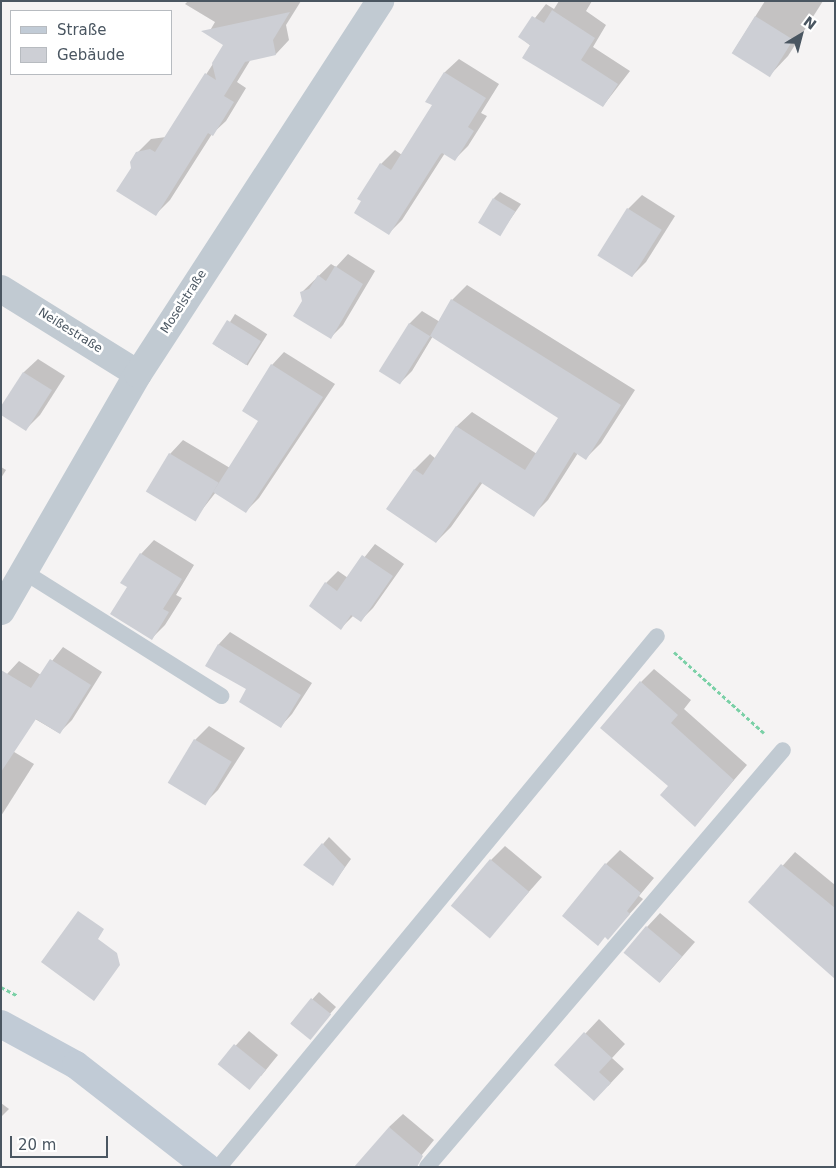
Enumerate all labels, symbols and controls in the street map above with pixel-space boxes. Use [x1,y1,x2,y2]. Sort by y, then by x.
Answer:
legend [10,10,172,75]
north arrow [776,10,826,60]
text: N [801,13,820,33]
text: Straße [57,21,106,39]
text: Gebäude [57,46,125,64]
street label: Moselstraße [158,268,210,336]
street label: Neißestraße [35,306,105,356]
scale bar [12,1126,110,1158]
text: 20 m [18,1136,56,1154]

